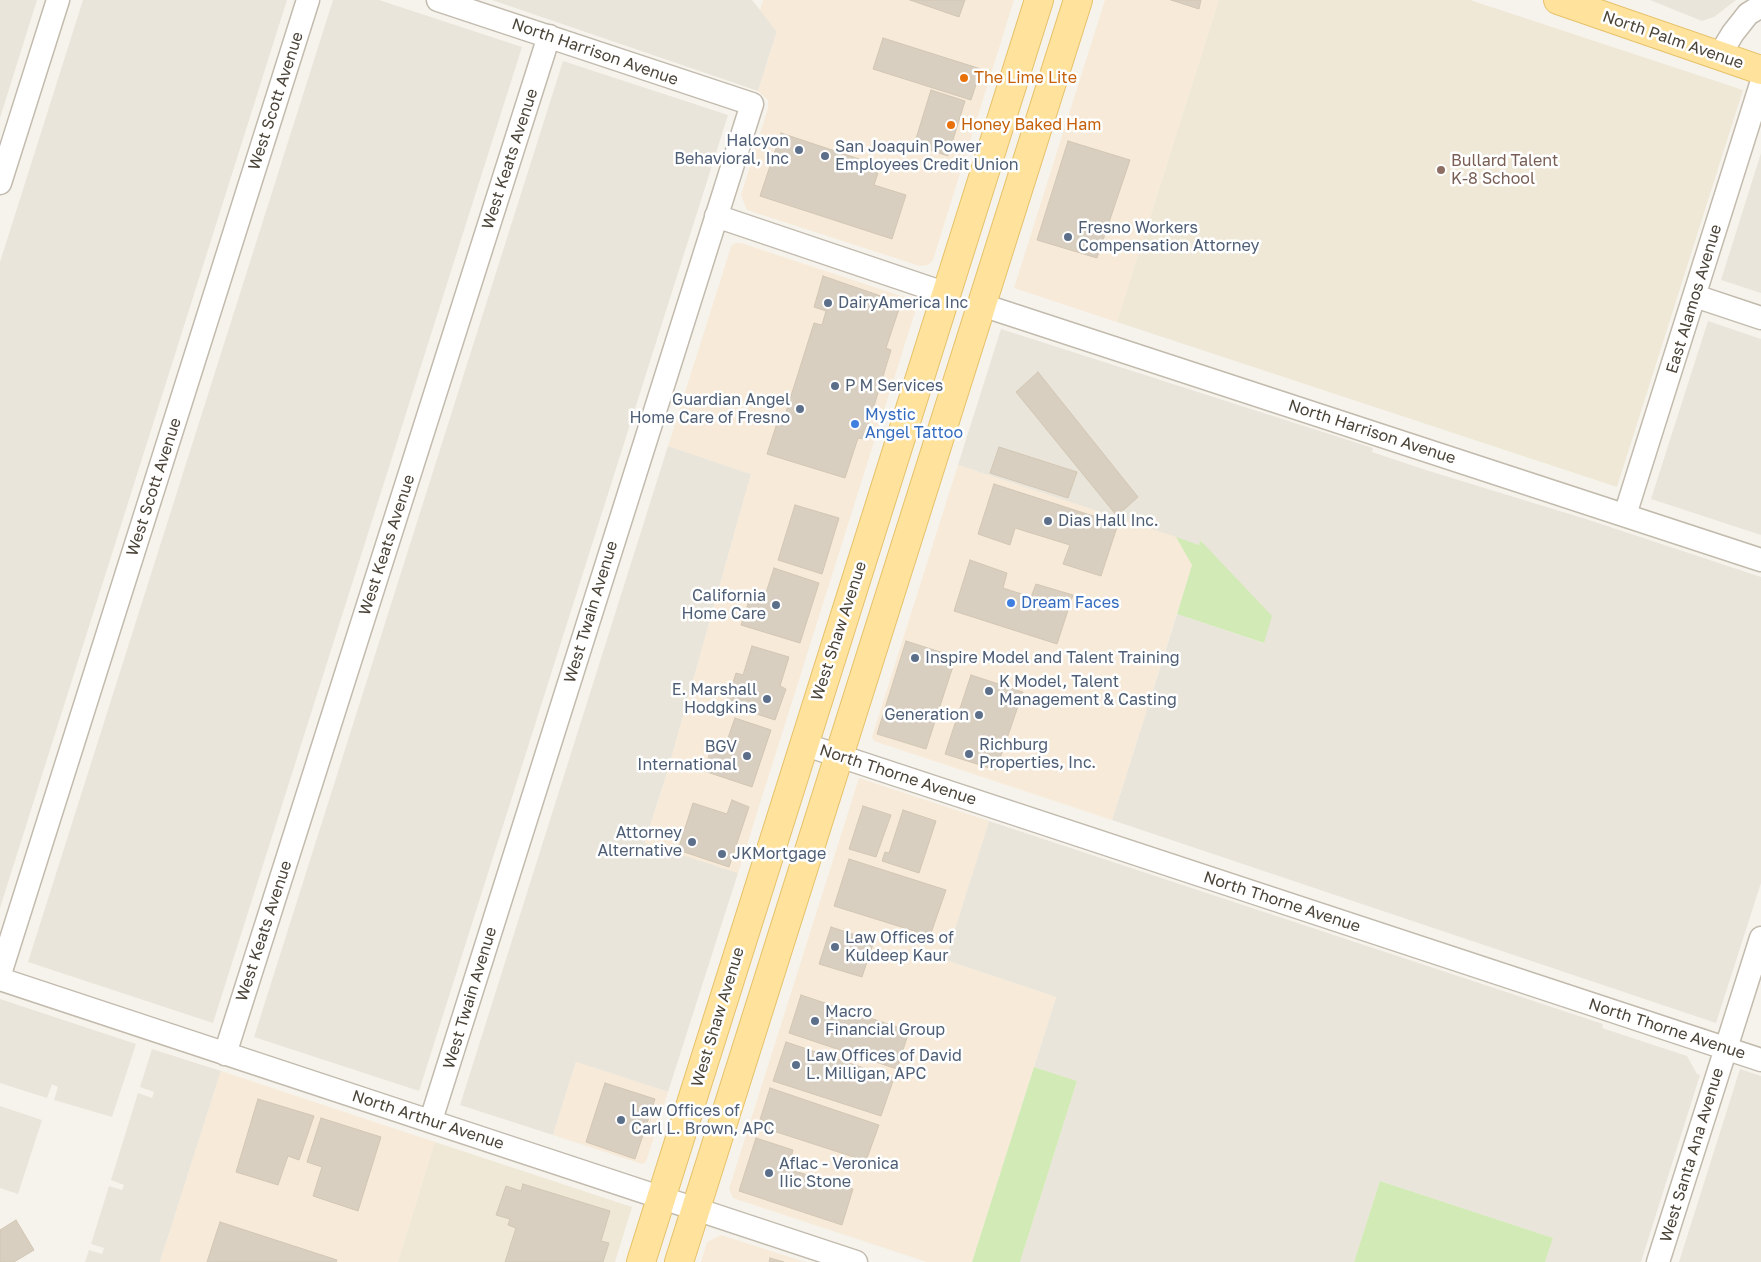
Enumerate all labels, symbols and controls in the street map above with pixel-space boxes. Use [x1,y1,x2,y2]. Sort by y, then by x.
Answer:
street label: North Palm Avenue [1600,7,1746,73]
street label: North Harrison Avenue [509,14,681,90]
street label: West Scott Avenue [245,29,307,173]
place label: The Lime Lite [974,68,1077,88]
marker: The Lime Lite [958,72,970,84]
street label: West Keats Avenue [478,86,542,232]
place label: Honey Baked Ham [961,115,1101,135]
marker: Honey Baked Ham [945,119,957,131]
place label: Halcyon Behavioral, Inc [674,131,789,169]
place label: San Joaquin Power Employees Credit Union [835,137,1019,175]
marker: Halcyon Behavioral, Inc [793,144,805,156]
marker: San Joaquin Power Employees Credit Union [819,150,831,162]
place label: Bullard Talent K-8 School [1451,151,1558,189]
marker: Bullard Talent K-8 School [1435,164,1447,176]
place label: Fresno Workers Compensation Attorney [1078,218,1259,256]
street label: East Alamos Avenue [1662,222,1726,376]
marker: Fresno Workers Compensation Attorney [1062,231,1074,243]
place label: DairyAmerica Inc [838,293,968,313]
marker: DairyAmerica Inc [822,297,834,309]
place label: P M Services [845,376,943,396]
marker: P M Services [829,380,841,392]
place label: Guardian Angel Home Care of Fresno [629,390,790,428]
street label: North Harrison Avenue [1286,396,1458,468]
marker: Guardian Angel Home Care of Fresno [794,403,806,415]
place label: Mystic Angel Tattoo [865,405,963,443]
street label: West Scott Avenue [123,415,185,559]
marker: Mystic Angel Tattoo [849,418,861,430]
street label: West Keats Avenue [355,472,419,618]
place label: Dias Hall Inc. [1058,511,1159,531]
marker: Dias Hall Inc. [1042,515,1054,527]
street label: West Twain Avenue [560,539,622,685]
street label: West Shaw Avenue [807,559,871,703]
place label: California Home Care [682,586,766,624]
place label: Dream Faces [1021,593,1119,613]
marker: Dream Faces [1005,597,1017,609]
marker: California Home Care [770,599,782,611]
place label: Inspire Model and Talent Training [925,648,1180,668]
marker: Inspire Model and Talent Training [909,652,921,664]
place label: K Model, Talent Management & Casting [999,672,1177,710]
place label: E. Marshall Hodgkins [672,680,757,718]
marker: K Model, Talent Management & Casting [983,685,995,697]
marker: E. Marshall Hodgkins [761,693,773,705]
place label: Generation [884,705,969,725]
marker: Generation [973,709,985,721]
place label: Richburg Properties, Inc. [979,735,1096,773]
place label: BGV International [637,737,737,775]
street label: North Thorne Avenue [817,741,979,809]
marker: Richburg Properties, Inc. [963,748,975,760]
marker: BGV International [741,750,753,762]
place label: Attorney Alternative [598,823,682,861]
marker: Attorney Alternative [686,836,698,848]
place label: JKMortgage [732,844,826,864]
marker: JKMortgage [716,848,728,860]
street label: West Keats Avenue [232,858,296,1004]
street label: North Thorne Avenue [1201,868,1363,936]
street label: West Twain Avenue [439,925,501,1071]
place label: Law Offices of Kuldeep Kaur [845,928,954,966]
marker: Law Offices of Kuldeep Kaur [829,941,841,953]
street label: West Shaw Avenue [688,945,748,1089]
street label: North Thorne Avenue [1586,995,1748,1063]
place label: Macro Financial Group [825,1002,945,1040]
marker: Macro Financial Group [809,1015,821,1027]
place label: Law Offices of David L. Milligan, APC [806,1046,962,1084]
marker: Law Offices of David L. Milligan, APC [790,1059,802,1071]
street label: West Santa Ana Avenue [1656,1065,1728,1245]
street label: North Arthur Avenue [350,1086,506,1154]
place label: Law Offices of Carl L. Brown, APC [631,1101,774,1139]
marker: Law Offices of Carl L. Brown, APC [615,1114,627,1126]
place label: Aflac - Veronica IIic Stone [779,1154,899,1192]
marker: Aflac - Veronica IIic Stone [763,1167,775,1179]

